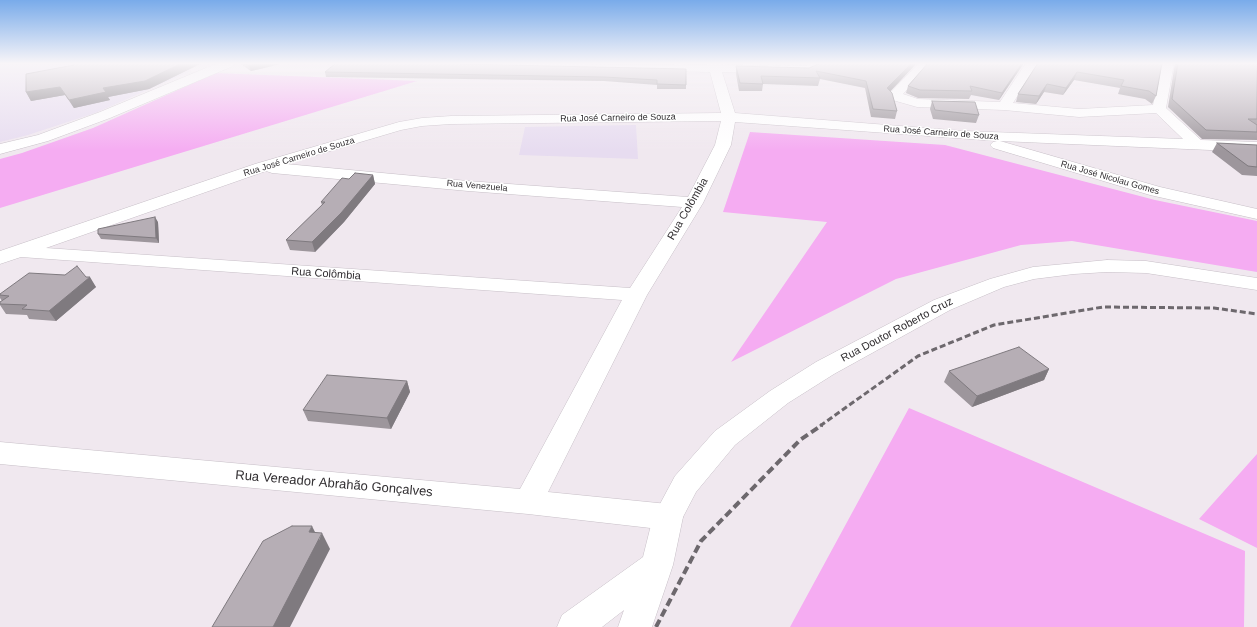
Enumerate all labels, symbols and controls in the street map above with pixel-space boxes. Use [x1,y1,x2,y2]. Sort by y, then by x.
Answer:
street label: Rua José Carneiro de Souza [560,112,676,124]
street label: Rua José Carneiro de Souza [883,124,999,142]
street label: Rua José Carneiro de Souza [242,135,356,179]
street label: Rua José Nicolau Gomes [1059,159,1161,197]
street label: Rua Colômbia [665,176,711,242]
street label: Rua Venezuela [446,178,508,194]
street label: Rua Colômbia [291,265,361,283]
street label: Rua Doutor Roberto Cruz [839,295,955,365]
street label: Rua Vereador Abrahão Gonçalves [235,468,433,500]

